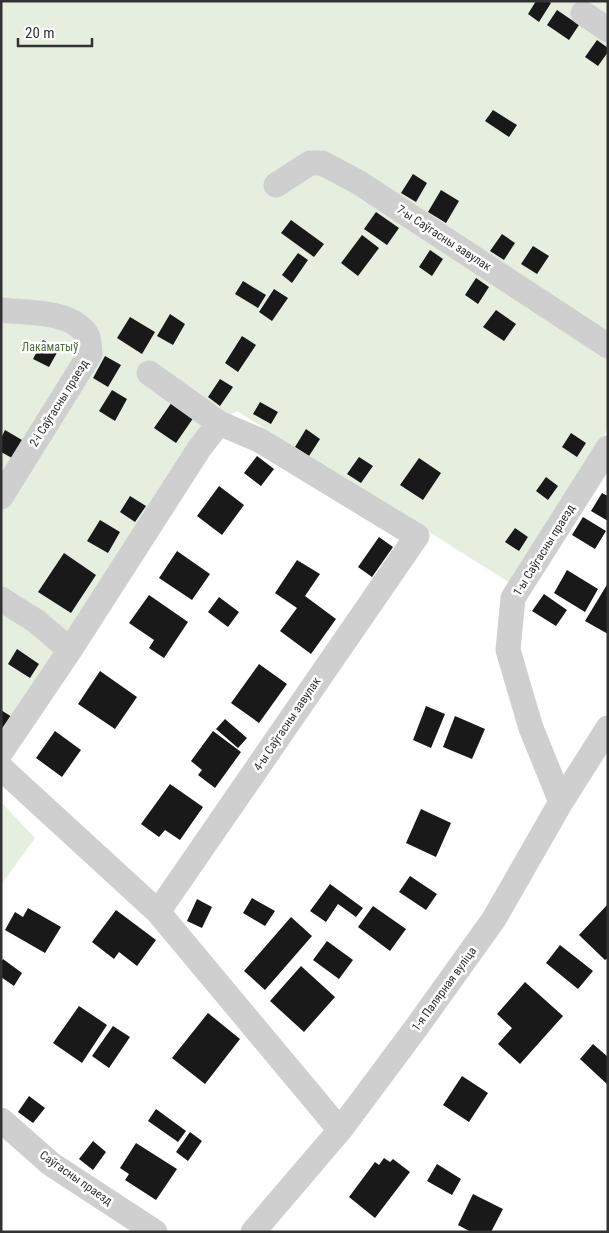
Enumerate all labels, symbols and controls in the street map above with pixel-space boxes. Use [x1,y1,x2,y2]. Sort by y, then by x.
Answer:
scale bar [18,15,91,47]
text: 20 m [25,24,55,42]
street label: 7-ы Саўгасны завулак [394,202,494,274]
park label: Лакаматыў [22,340,78,354]
street label: 2-і Саўгасны праезд [27,356,92,449]
street label: 1-ы Саўгасны праезд [510,501,578,598]
street label: 4-ы Саўгасны завулак [251,674,324,773]
street label: 1-я Палярная вуліца [409,944,479,1034]
street label: Саўгасны праезд [37,1148,115,1209]

